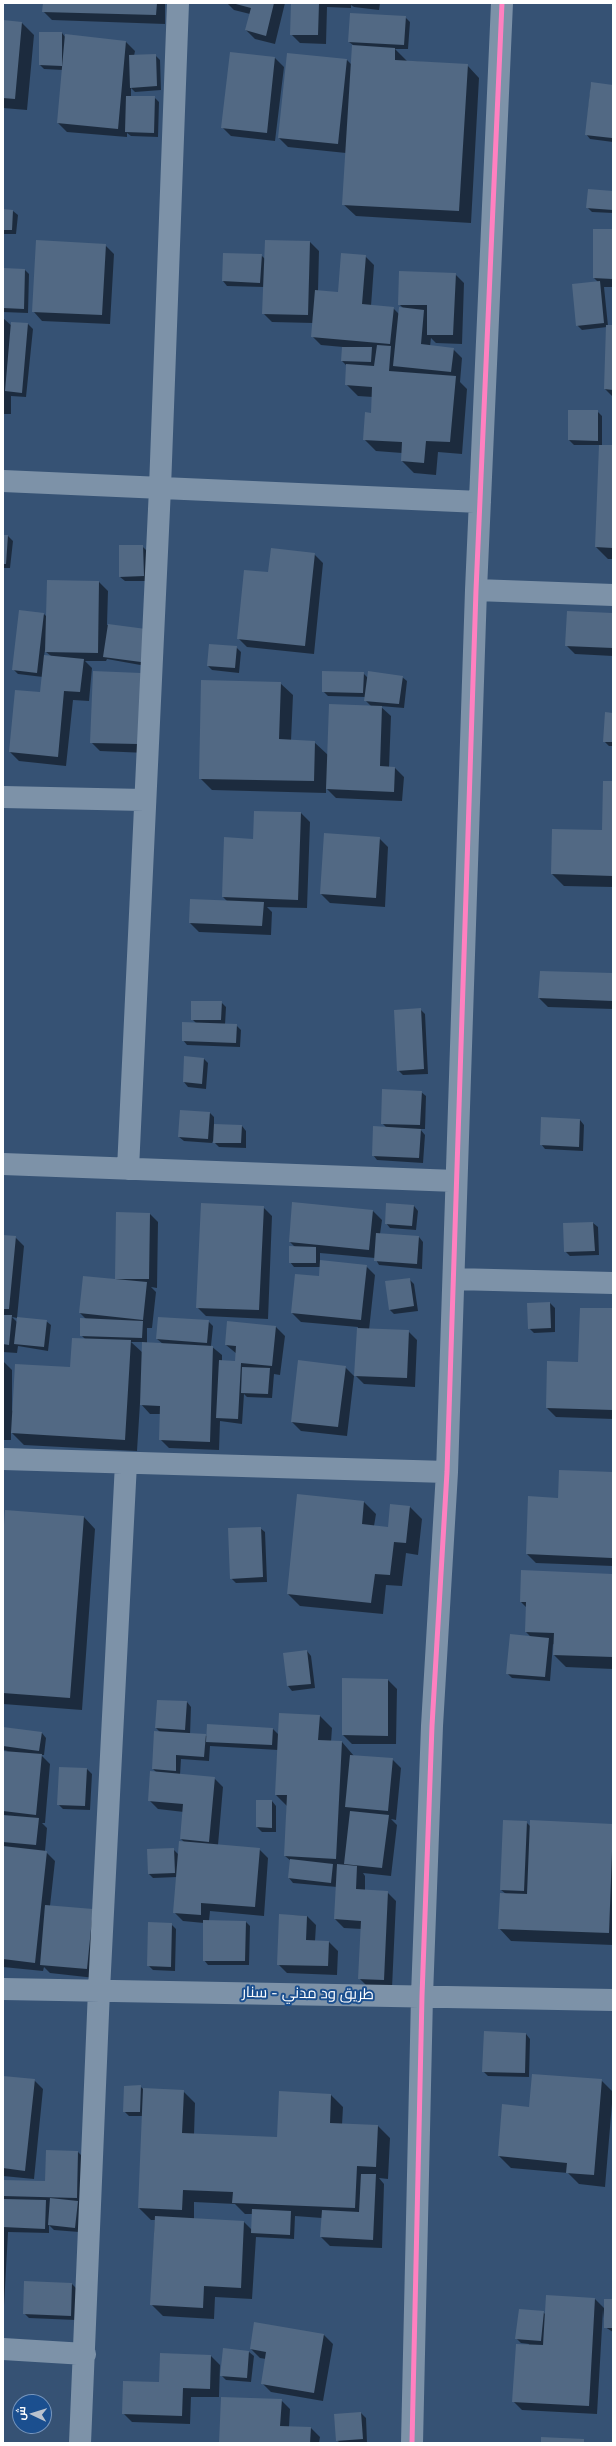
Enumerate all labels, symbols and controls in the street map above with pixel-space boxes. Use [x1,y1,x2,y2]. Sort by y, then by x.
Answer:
street label: طريق ود مدني - سنار [242,1984,374,2004]
north arrow [12,2394,52,2434]
text: ش [14,2406,29,2421]

